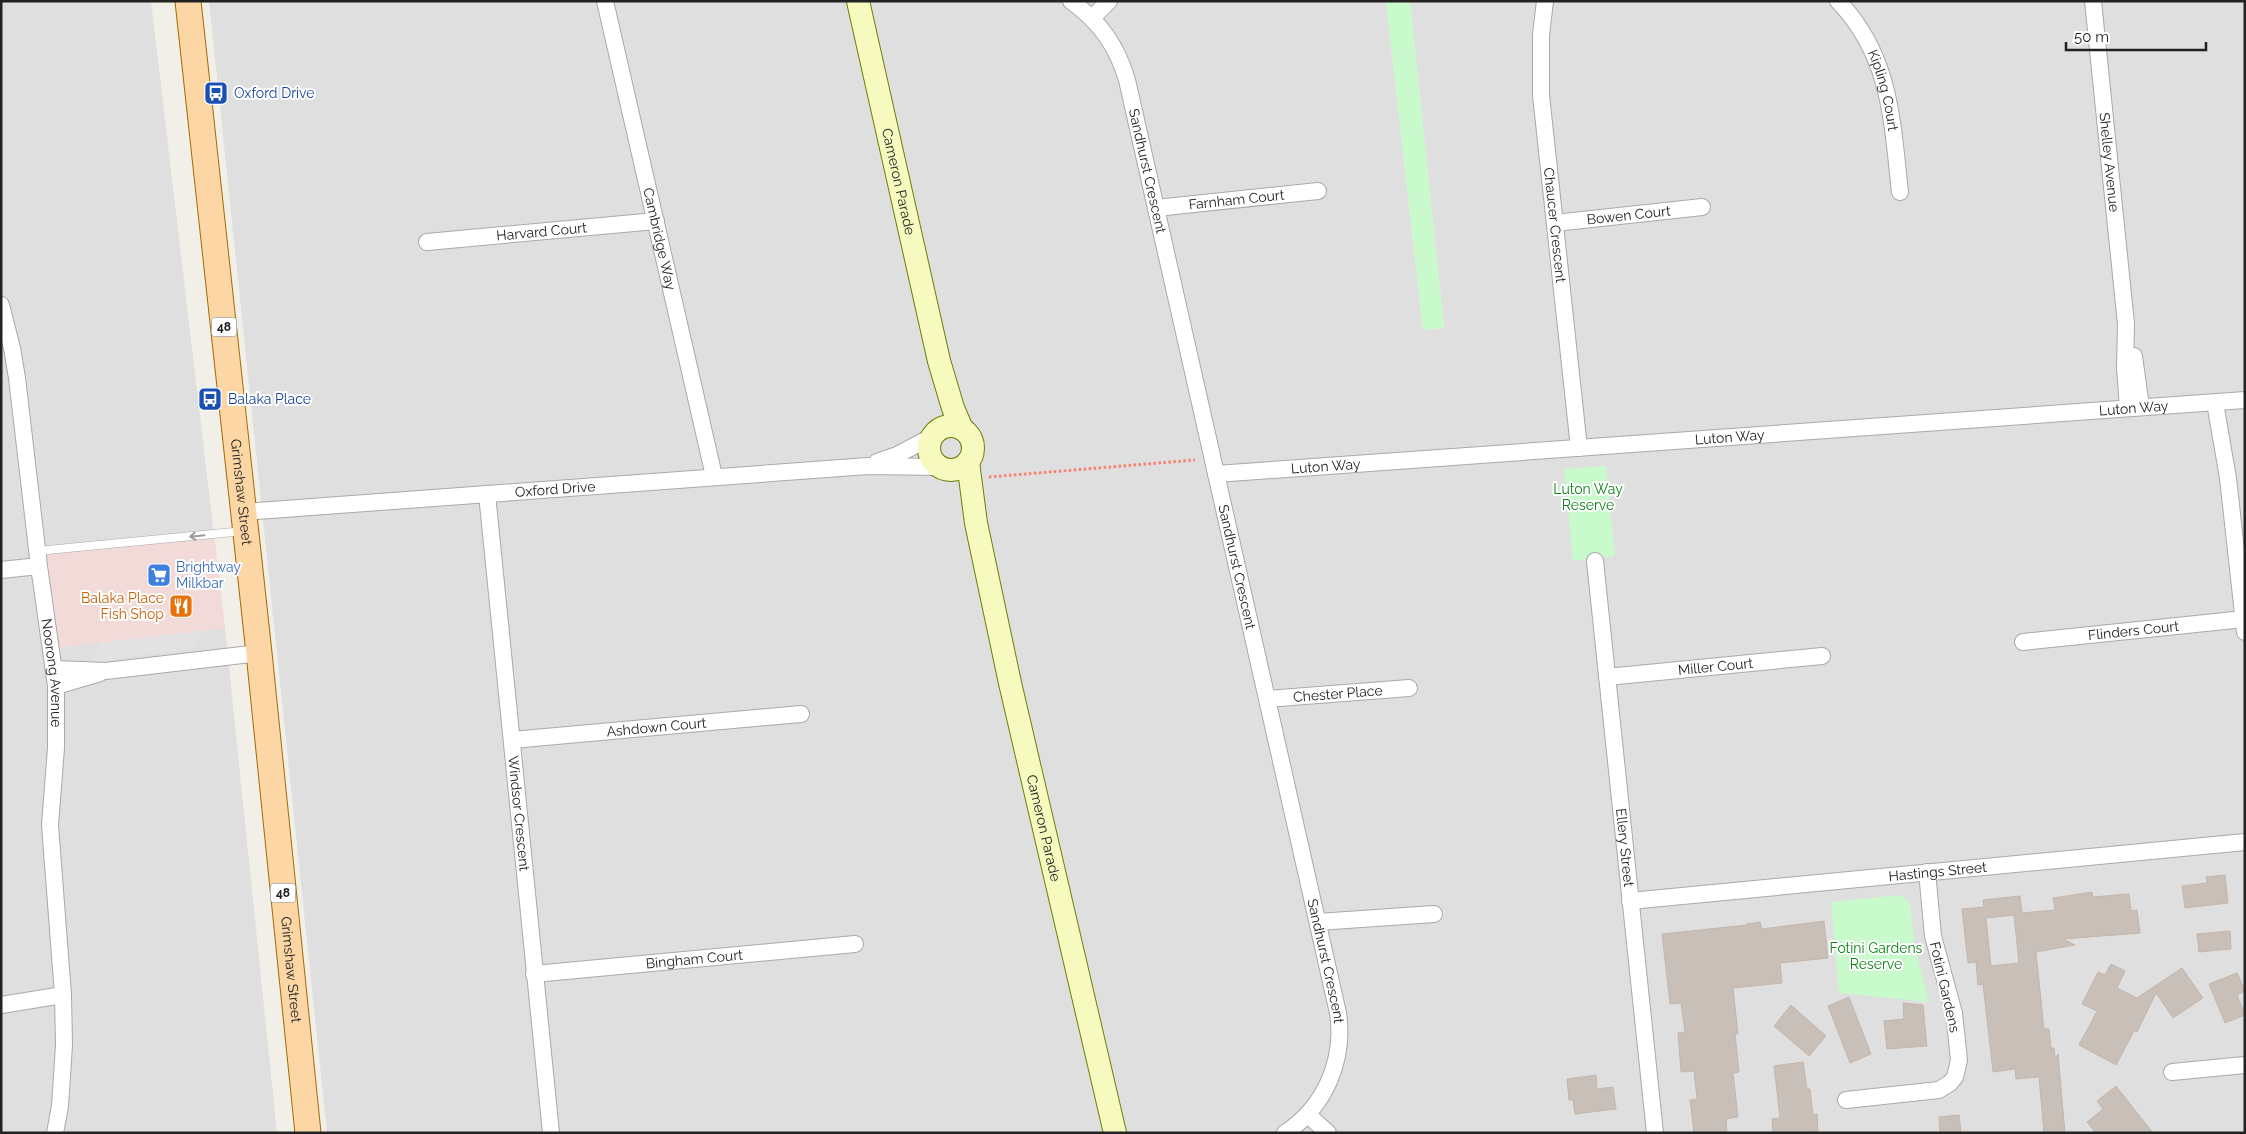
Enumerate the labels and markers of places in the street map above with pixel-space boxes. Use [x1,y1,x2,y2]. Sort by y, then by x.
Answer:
bus stop icon: Oxford Drive [203,80,229,106]
place label: Oxford Drive [234,85,315,101]
bus stop icon: Balaka Place [197,386,223,412]
place label: Balaka Place [228,391,311,407]
place label: Brightway Milkbar [176,559,241,591]
supermarket icon: Brightway Milkbar [146,562,172,588]
place label: Balaka Place Fish Shop [81,590,164,622]
restaurant icon: Balaka Place Fish Shop [168,593,194,619]

